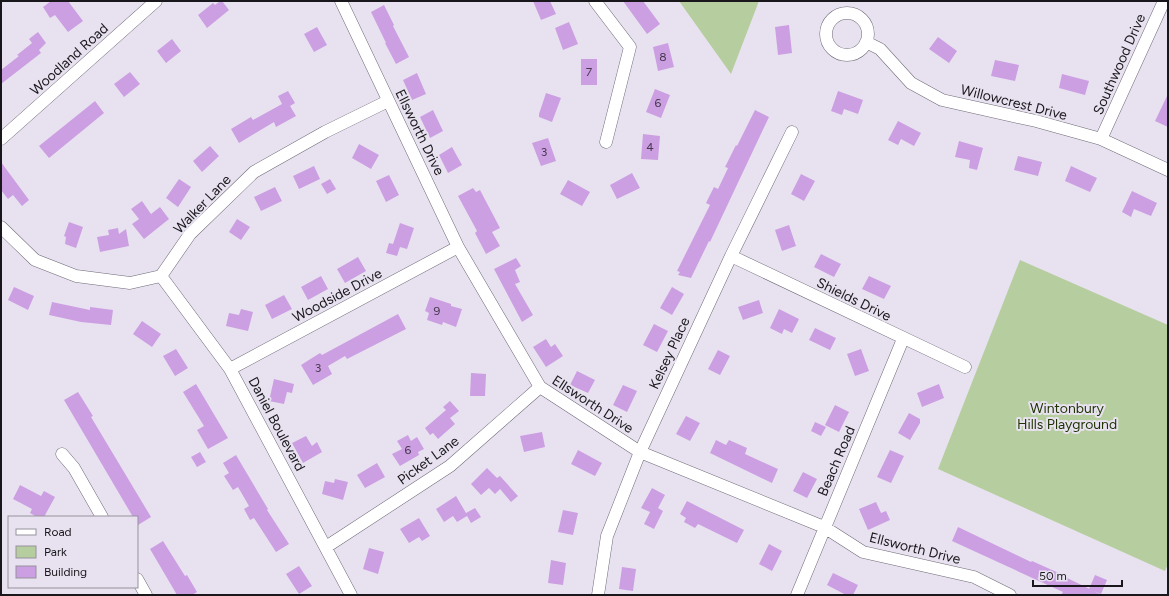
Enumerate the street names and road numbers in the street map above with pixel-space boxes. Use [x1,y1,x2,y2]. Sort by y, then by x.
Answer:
street label: Southwood Drive [1090,11,1149,117]
street label: Woodland Road [27,20,112,99]
street label: Willowcrest Drive [959,81,1069,124]
street label: Ellsworth Drive [391,86,448,178]
street label: Walker Lane [170,171,235,237]
street label: Woodside Drive [290,265,385,326]
street label: Shields Drive [814,274,894,325]
street label: Kelsey Place [645,314,694,392]
street label: Ellsworth Drive [549,372,637,437]
street label: Daniel Boulevard [245,374,309,474]
street label: Beach Road [814,424,859,499]
street label: Picket Lane [394,432,463,488]
street label: Ellsworth Drive [867,529,963,568]

